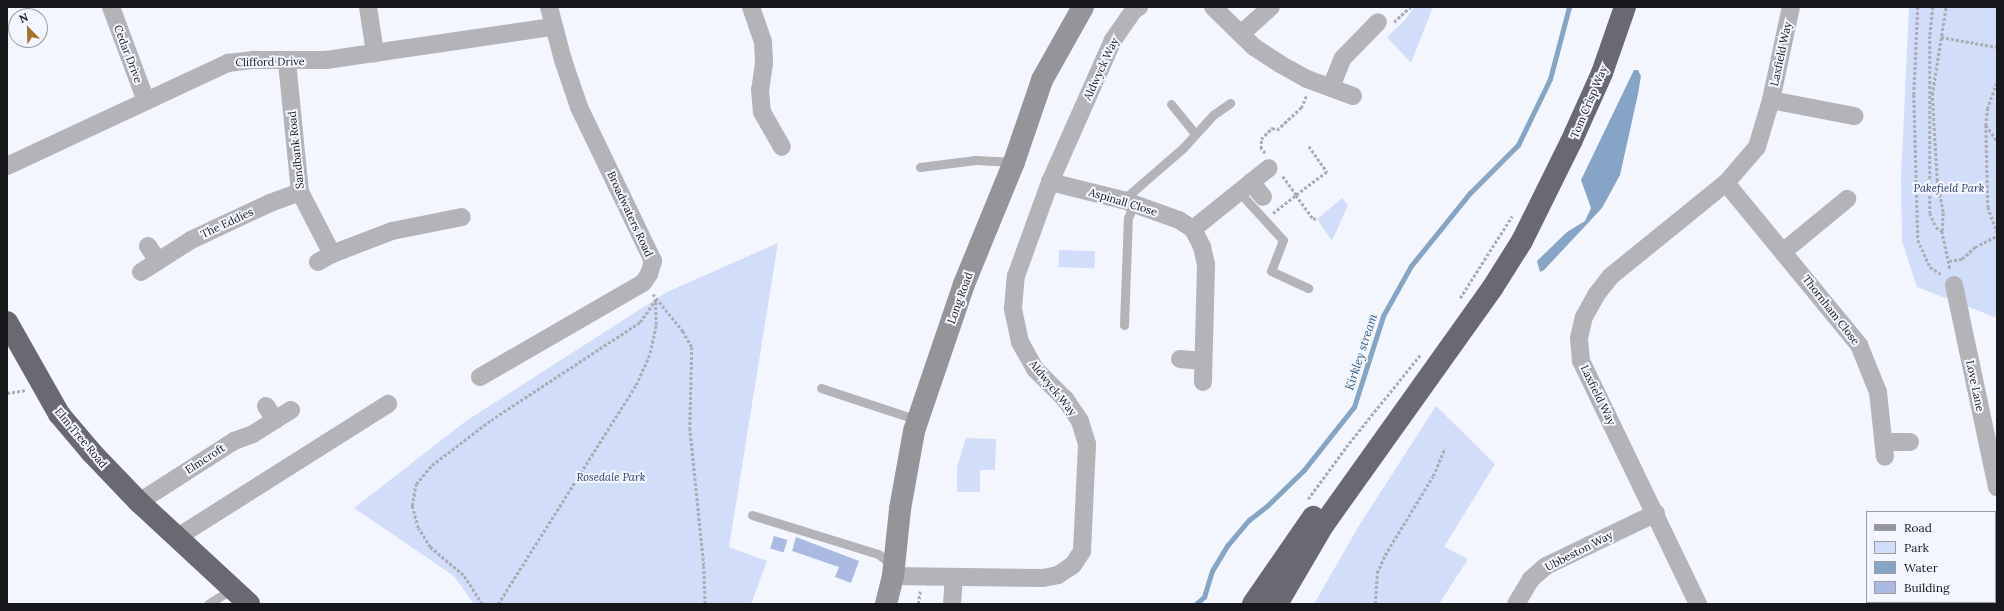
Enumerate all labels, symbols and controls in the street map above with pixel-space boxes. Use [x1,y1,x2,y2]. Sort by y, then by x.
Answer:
north arrow [8,8,48,48]
text: N [17,10,30,26]
street label: Laxfield Way [1768,21,1794,87]
street label: Cedar Drive [111,23,145,85]
street label: Aldwyck Way [1081,36,1121,102]
street label: Clifford Drive [235,55,305,69]
street label: Tom Crisp Way [1568,64,1610,140]
street label: Sandbank Road [285,110,307,190]
street label: Broadwaters Road [604,169,656,259]
park label: Pakefield Park [1914,181,1984,195]
street label: Aspinall Close [1087,185,1159,219]
street label: The Eddies [199,205,255,241]
street label: Long Road [945,270,975,326]
street label: Thornham Close [1800,273,1862,347]
water label: Kirkley stream [1342,312,1380,392]
street label: Aldwyck Way [1027,358,1079,418]
street label: Love Lane [1963,359,1987,413]
street label: Laxfield Way [1578,363,1618,427]
street label: Elm Tree Road [52,405,110,471]
street label: Elmcroft [183,441,227,477]
park label: Rosedale Park [577,470,645,484]
legend [1866,511,1996,603]
text: Road [1904,520,1932,535]
street label: Ubbeston Way [1543,528,1615,574]
text: Park [1904,540,1929,555]
text: Water [1904,560,1938,575]
text: Building [1904,580,1950,595]

